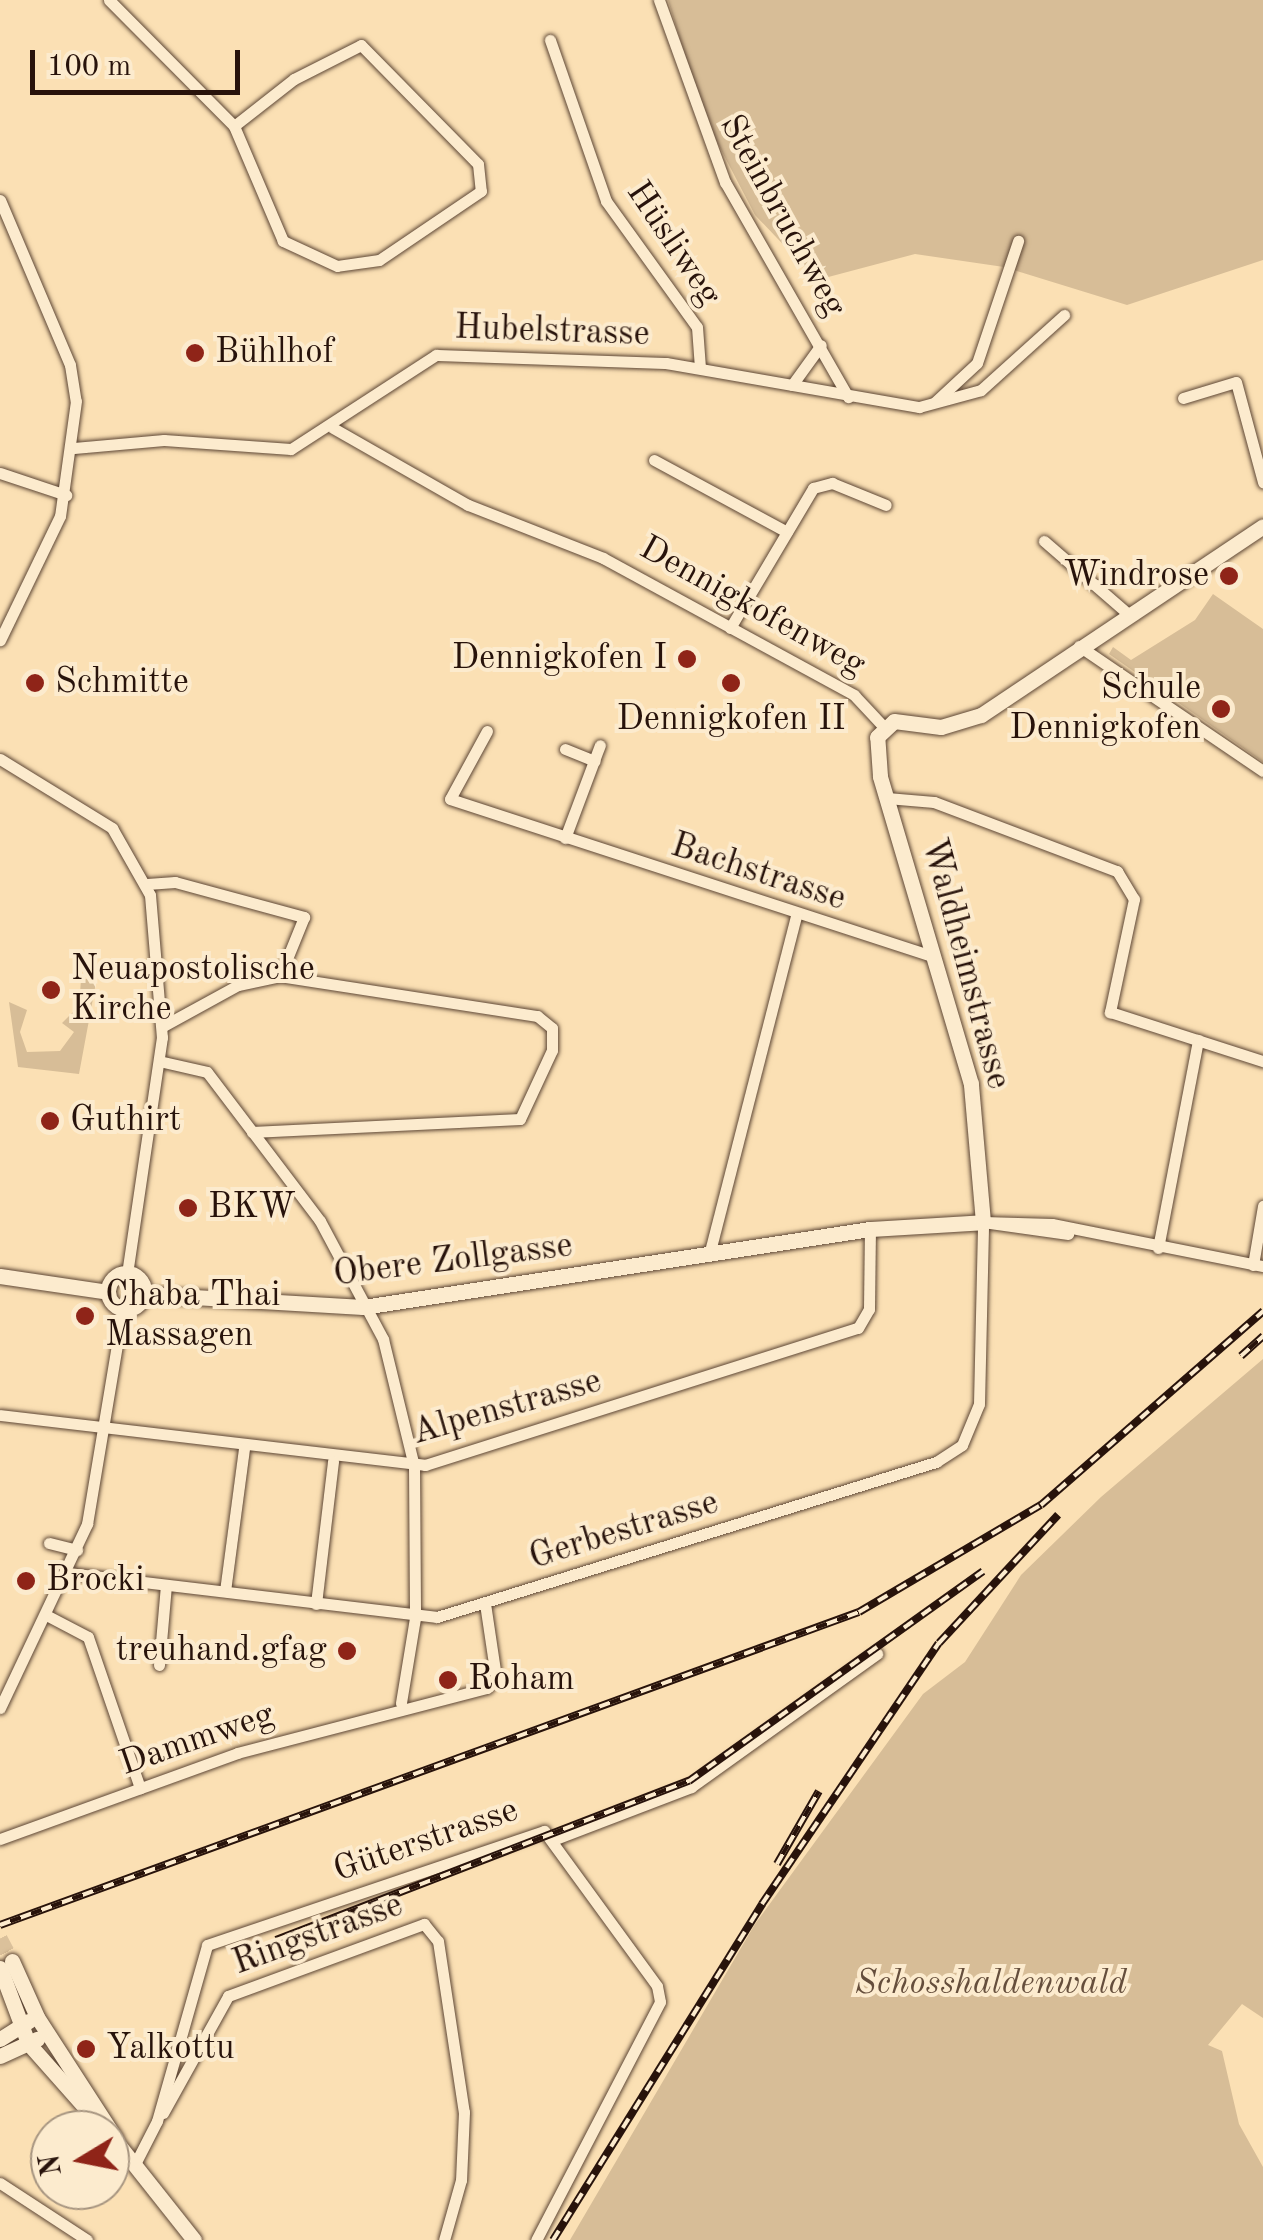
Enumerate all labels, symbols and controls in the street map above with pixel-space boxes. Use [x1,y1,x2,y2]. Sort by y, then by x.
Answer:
scale bar [35,30,245,92]
text: 100 m [47,52,131,82]
street label: Steinbruchweg [709,108,855,324]
street label: Hüsliweg [616,174,730,314]
street label: Hubelstrasse [454,308,650,356]
place label: Bühlhof [215,332,334,374]
marker: Bühlhof [184,342,206,364]
street label: Dennigkofenweg [632,528,872,686]
place label: Windrose [1064,555,1209,597]
marker: Windrose [1218,565,1240,587]
place label: Dennigkofen I [452,638,667,680]
marker: Dennigkofen I [676,648,698,670]
place label: Schmitte [55,662,189,704]
place label: Schule Dennigkofen [1009,668,1201,750]
marker: Schmitte [24,672,46,694]
marker: Dennigkofen II [720,672,742,694]
marker: Schule Dennigkofen [1210,698,1232,720]
place label: Dennigkofen II [616,699,846,741]
street label: Bachstrasse [665,825,851,921]
street label: Waldheimstrasse [911,834,1019,1094]
place label: Neuapostolische Kirche [71,949,315,1031]
marker: Neuapostolische Kirche [40,979,62,1001]
place label: Guthirt [70,1100,181,1142]
marker: Guthirt [39,1110,61,1132]
place label: BKW [208,1187,296,1229]
marker: BKW [177,1197,199,1219]
street label: Obere Zollgasse [331,1226,575,1296]
place label: Chaba Thai Massagen [105,1275,281,1357]
marker: Chaba Thai Massagen [74,1305,96,1327]
street label: Alpenstrasse [408,1361,606,1455]
street label: Gerbestrasse [525,1482,723,1580]
place label: Brocki [46,1560,145,1602]
marker: Brocki [15,1570,37,1592]
place label: treuhand.gfag [116,1630,327,1672]
marker: treuhand.gfag [336,1640,358,1662]
place label: Roham [468,1659,575,1701]
marker: Roham [437,1669,459,1691]
street label: Dammweg [114,1694,280,1786]
street label: Güterstrasse [328,1790,524,1892]
street label: Ringstrasse [227,1885,409,1985]
park label: Schosshaldenwald [855,1963,1127,2005]
place label: Yalkottu [106,2028,235,2070]
marker: Yalkottu [75,2038,97,2060]
north arrow [30,2110,130,2210]
text: N [37,2152,68,2178]

